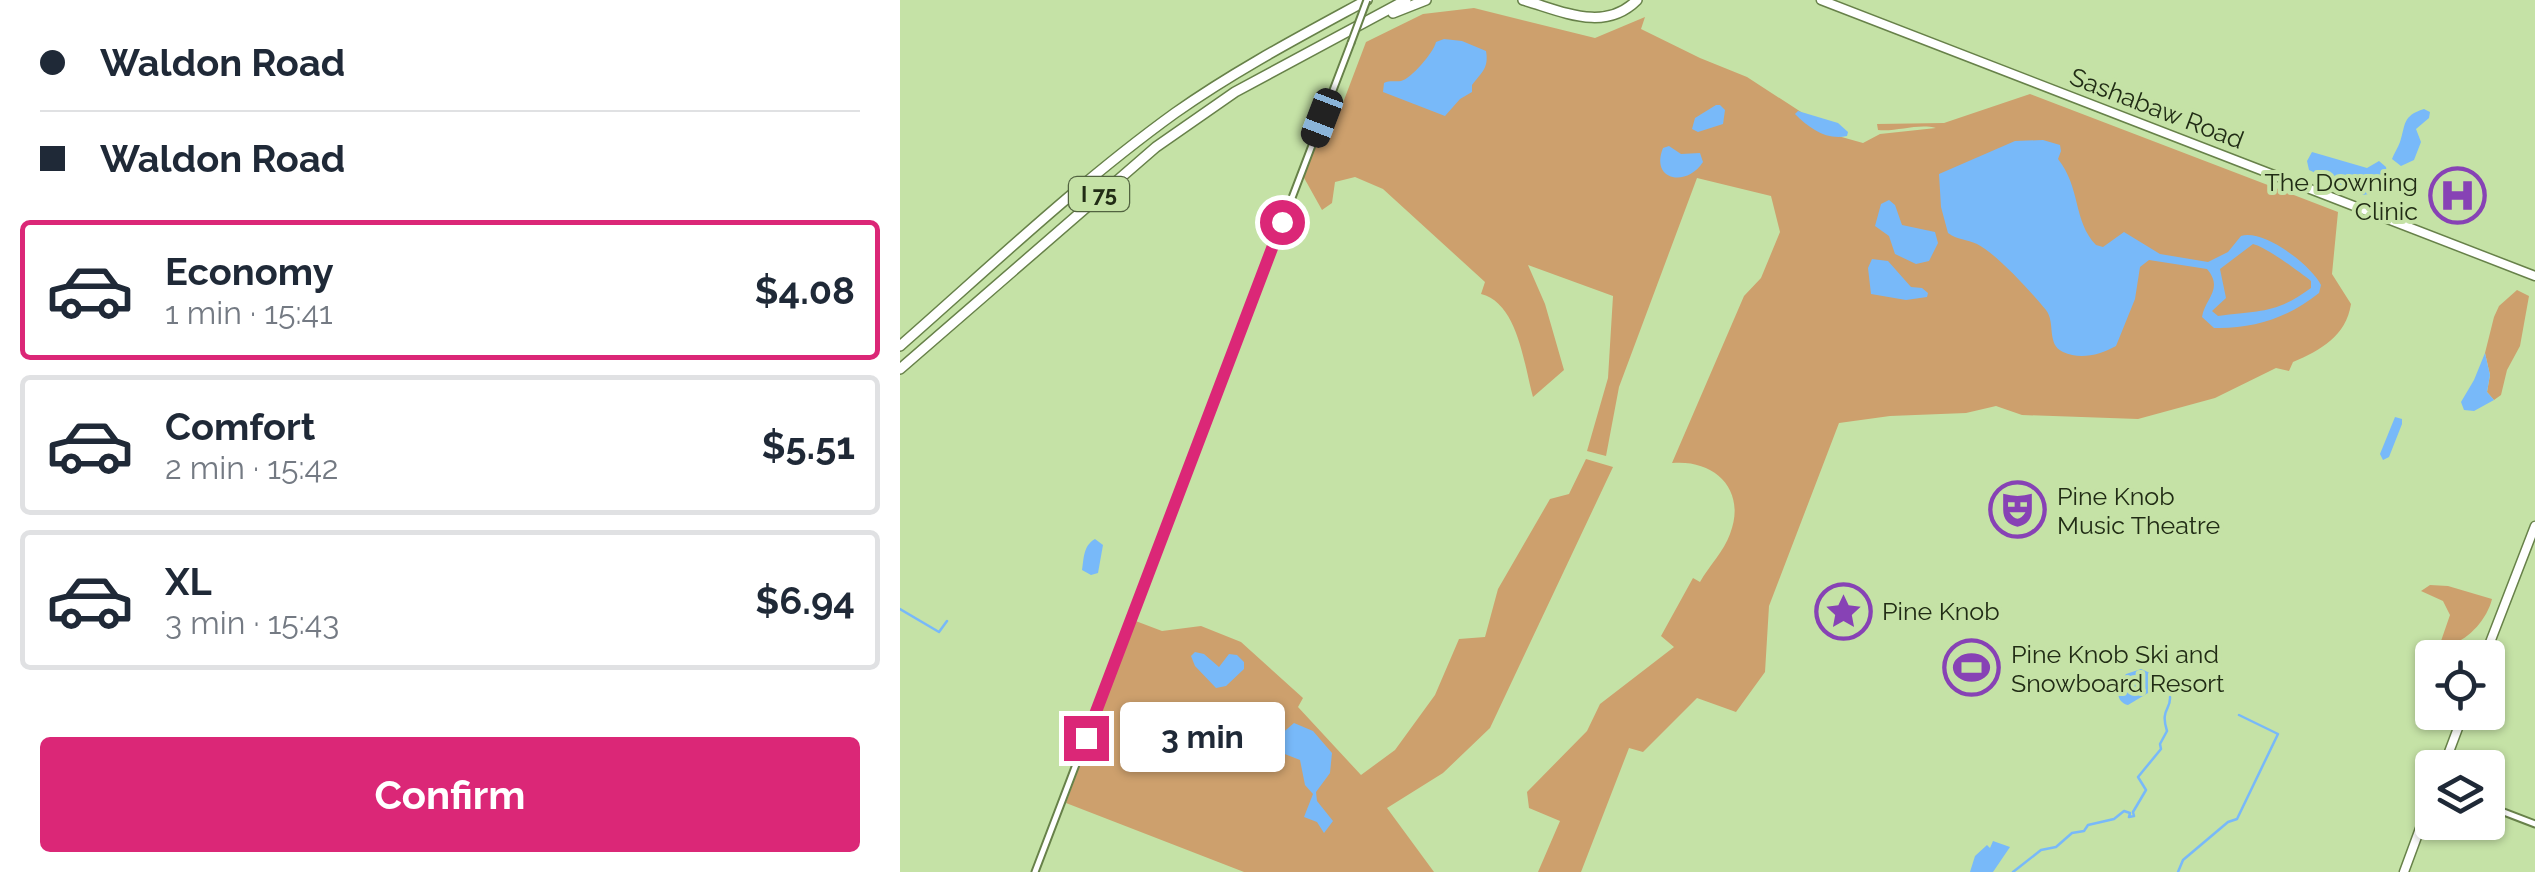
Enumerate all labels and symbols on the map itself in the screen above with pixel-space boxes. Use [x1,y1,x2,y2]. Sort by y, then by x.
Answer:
street label: Sashabaw Road [2066,61,2248,155]
car [1297,85,1347,151]
hospital icon: The Downing Clinic [2427,166,2487,226]
place label: The Downing Clinic [2264,167,2418,226]
road number: I 75 [1069,177,1129,211]
route start [1260,200,1305,245]
theatre icon: Pine Knob Music Theatre [1988,480,2048,540]
place label: Pine Knob Music Theatre [2057,481,2220,540]
place icon: Pine Knob [1813,581,1873,641]
place label: Pine Knob [1882,596,2000,626]
sports icon: Pine Knob Ski and Snowboard Resort [1942,638,2002,698]
place label: Pine Knob Ski and Snowboard Resort [2011,639,2225,698]
callout: 3 min [1121,703,1286,773]
route end [1064,716,1109,761]

